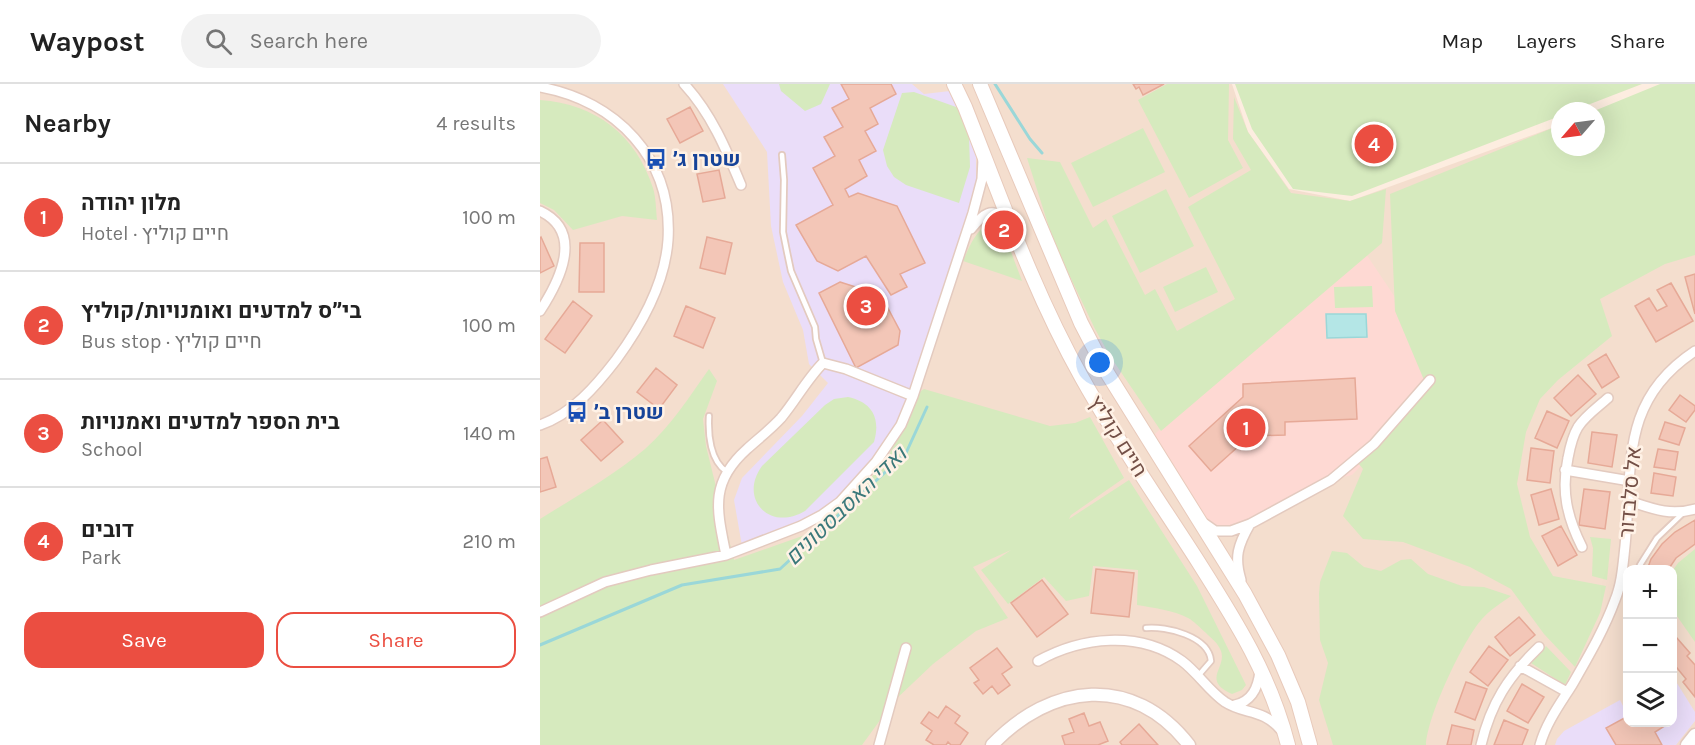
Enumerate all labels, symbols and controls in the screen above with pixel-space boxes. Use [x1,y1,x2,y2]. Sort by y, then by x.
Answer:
search box [181,14,601,68]
text: Waypost [30,25,145,58]
icon: search [202,25,235,58]
text: Search here [250,28,368,54]
text: Map [1441,29,1483,53]
text: Layers [1516,29,1577,53]
text: Share [1610,29,1665,53]
north arrow [1551,102,1605,156]
text: Nearby [24,108,111,139]
text: 4 results [436,112,516,135]
pin: 4 [1354,122,1394,166]
bus stop icon: שטרן ג׳ [644,147,668,171]
place label: שטרן ג׳ [673,147,741,171]
text: מלון יהודה [81,190,181,216]
text: 1 [40,206,47,229]
text: 100 m [462,206,516,229]
pin: 2 [984,208,1024,252]
text: Hotel · חיים קוליץ [81,222,229,245]
pin: 3 [846,284,886,328]
text: בי״ס למדעים ואומנויות/קוליץ [81,298,361,324]
text: 2 [37,314,50,337]
text: 100 m [462,314,516,337]
text: Bus stop · חיים קוליץ [81,330,262,353]
your location [1085,348,1114,377]
street label: חיים קוליץ [1084,391,1152,481]
bus stop icon: שטרן ב׳ [565,400,589,424]
place label: שטרן ב׳ [594,400,664,424]
pin: 1 [1226,406,1266,450]
text: בית הספר למדעים ואמנויות [81,409,340,435]
text: 3 [37,422,50,445]
text: 140 m [463,422,516,445]
text: School [81,438,143,461]
water label: ואדי האסבסטונים [780,440,913,570]
street label: אל סלבדור [1614,445,1646,539]
text: דובים [81,517,134,543]
text: 4 [38,530,49,553]
text: 210 m [462,530,516,553]
text: Park [81,546,122,569]
map controls [1623,565,1677,727]
button: + [1623,565,1677,619]
button: Save [24,612,264,668]
button: Share [276,612,516,668]
button: − [1623,619,1677,673]
button: layers [1623,673,1677,727]

